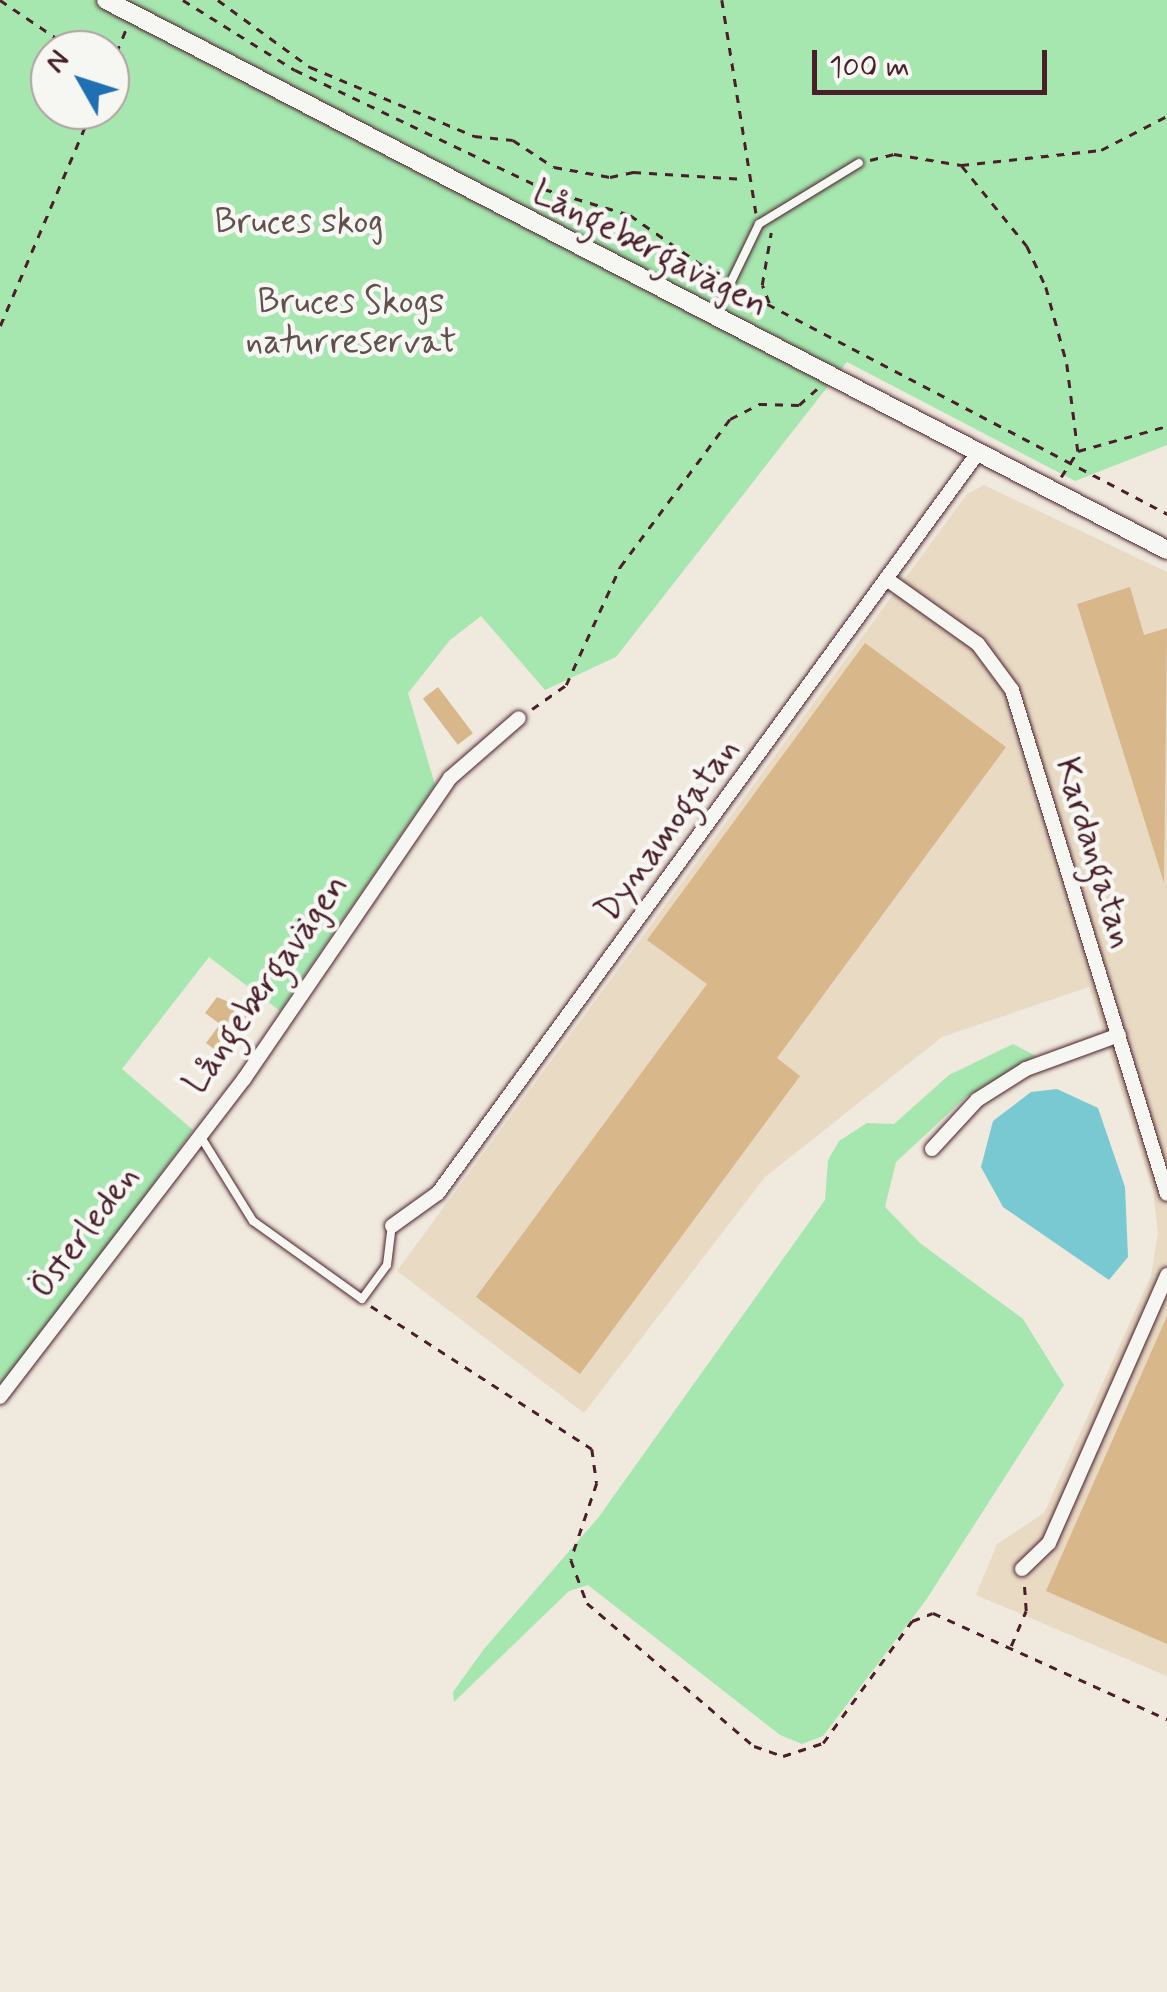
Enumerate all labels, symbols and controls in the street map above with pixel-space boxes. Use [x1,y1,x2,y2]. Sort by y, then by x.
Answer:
north arrow [30,30,130,130]
scale bar [817,30,1052,92]
text: N [38,43,78,81]
text: 100 m [829,48,910,87]
street label: Långebergavägen [525,172,775,326]
park label: Bruces skog [212,201,386,243]
park label: Bruces Skogs naturreservat [246,281,456,363]
street label: Dynamogatan [587,730,749,930]
street label: Kardangatan [1045,753,1143,953]
street label: Långebergavägen [175,866,357,1102]
street label: Österleden [21,1157,149,1307]

